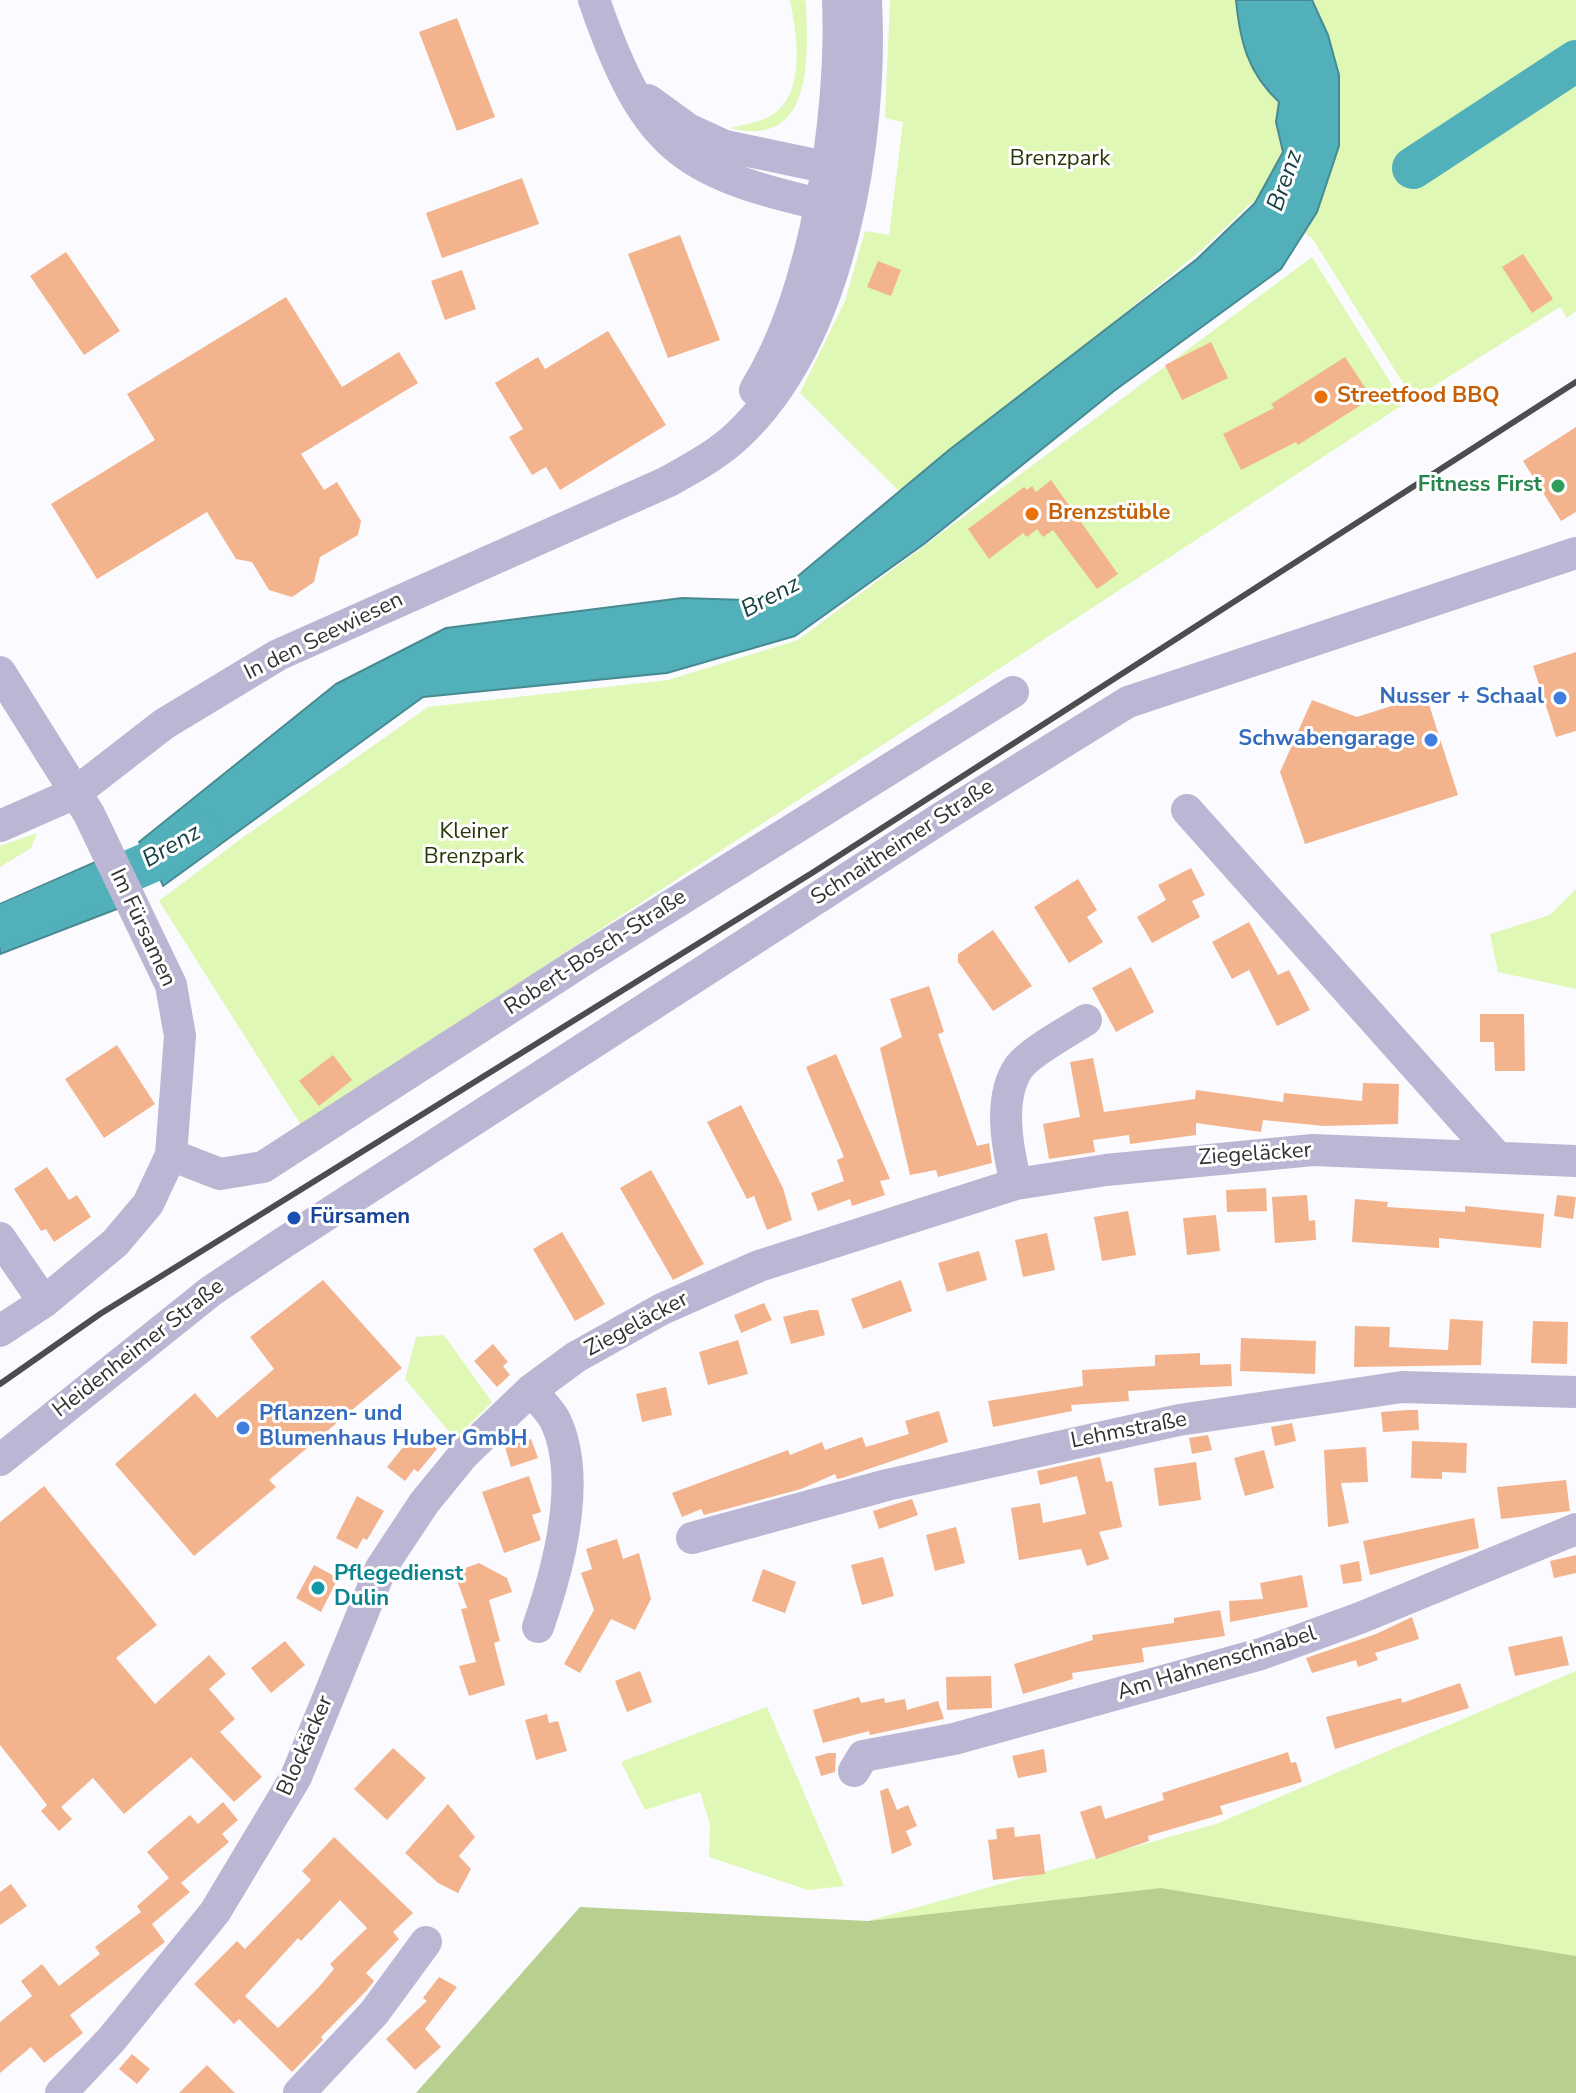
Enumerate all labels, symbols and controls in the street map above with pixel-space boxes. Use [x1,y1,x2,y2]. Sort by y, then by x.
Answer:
park label: Brenzpark [1010,147,1110,173]
water label: Brenz [1262,147,1310,215]
place label: Streetfood BBQ [1337,384,1500,410]
marker: Streetfood BBQ [1312,388,1330,406]
place label: Fitness First [1418,473,1542,499]
marker: Fitness First [1549,477,1567,495]
place label: Brenzstüble [1048,501,1171,527]
marker: Brenzstüble [1023,505,1041,523]
water label: Brenz [737,571,805,625]
street label: In den Seewiesen [240,587,408,687]
place label: Nusser + Schaal [1379,685,1544,711]
marker: Nusser + Schaal [1551,689,1569,707]
place label: Schwabengarage [1238,727,1415,753]
marker: Schwabengarage [1422,731,1440,749]
street label: Schnaitheimer Straße [807,774,999,912]
water label: Brenz [138,819,206,875]
park label: Kleiner Brenzpark [424,820,524,872]
street label: Im Fürsamen [103,865,181,991]
street label: Robert-Bosch-Straße [500,884,692,1022]
street label: Ziegeläcker [1198,1138,1312,1172]
place label: Fürsamen [310,1205,410,1231]
marker: Fürsamen [285,1209,303,1227]
street label: Heidenheimer Straße [48,1274,230,1424]
street label: Ziegeläcker [581,1287,693,1363]
place label: Pflanzen- und Blumenhaus Huber GmbH [259,1402,527,1454]
street label: Lehmstraße [1069,1407,1189,1455]
marker: Pflanzen- und Blumenhaus Huber GmbH [234,1419,252,1437]
place label: Pflegedienst Dulin [334,1562,463,1614]
marker: Pflegedienst Dulin [309,1579,327,1597]
street label: Am Hahnenschnabel [1114,1621,1320,1707]
street label: Blockäcker [272,1692,340,1800]

